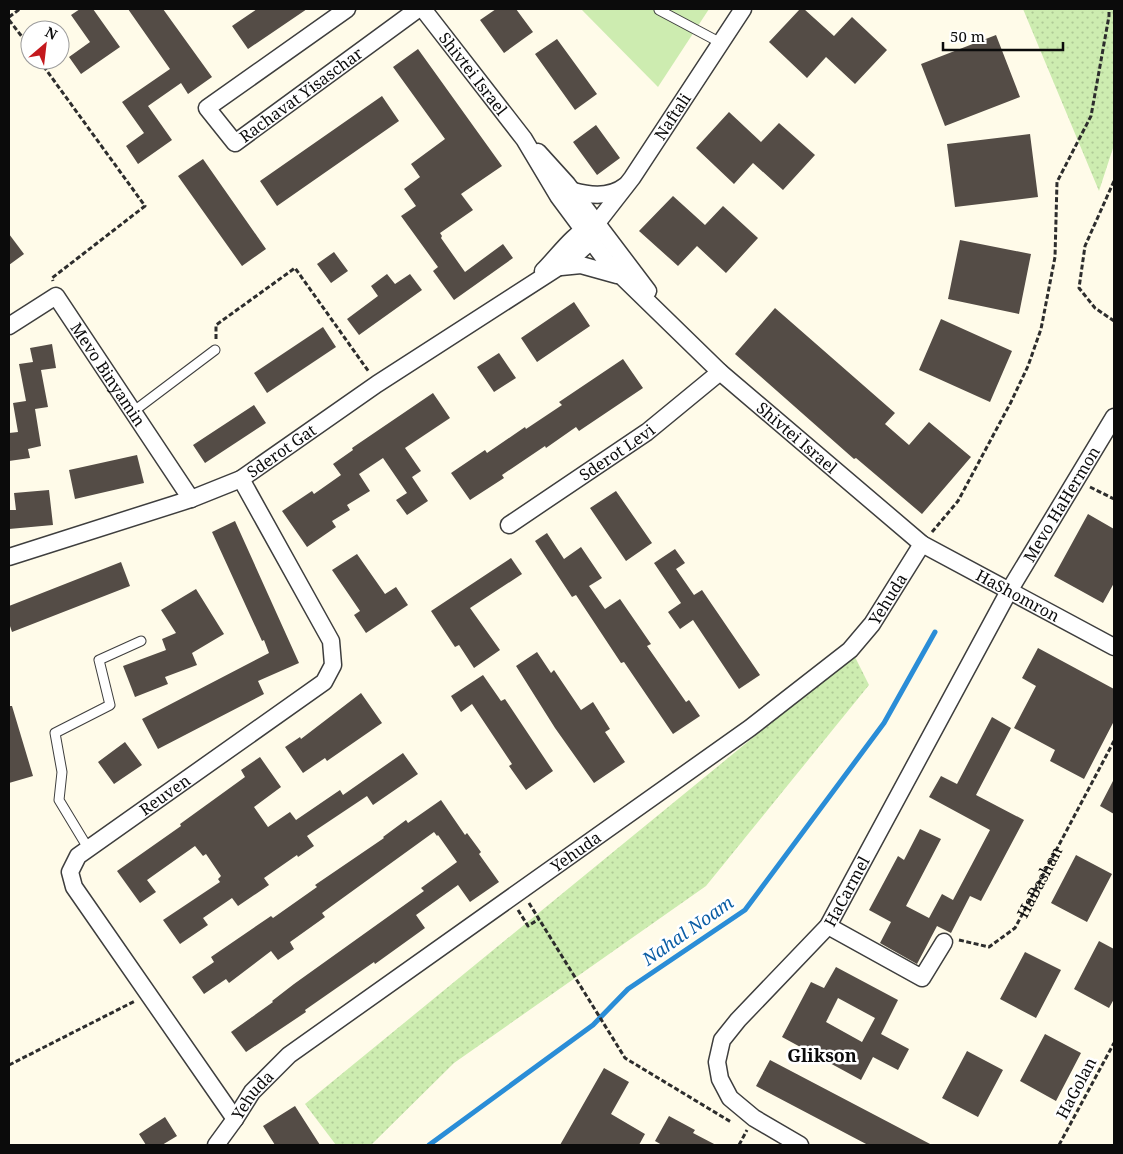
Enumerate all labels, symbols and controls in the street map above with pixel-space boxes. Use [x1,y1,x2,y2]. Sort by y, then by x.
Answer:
north arrow [20,20,70,70]
scale bar [943,20,1063,52]
text: N [42,22,61,44]
text: 50 m [950,26,985,46]
street label: Shivtei Israel [434,28,513,120]
street label: Rachavat Yisaschar [235,42,367,147]
street label: Naftali [649,89,696,144]
street label: Mevo Binyamin [66,318,151,431]
street label: Shivtei Israel [752,397,842,478]
street label: Sderot Gat [242,419,321,483]
street label: Sderot Levi [575,419,659,486]
street label: Mevo HaHermon [1018,442,1105,566]
street label: HaShomron [972,564,1064,627]
street label: Yehuda [863,569,912,630]
street label: Reuven [135,769,194,820]
street label: Yehuda [545,826,605,878]
street label: HaBashan [1011,842,1067,922]
street label: HaCarmel [819,852,875,930]
water label: Nahal Noam [636,890,738,971]
district label: Glikson [787,1043,857,1067]
street label: HaGolan [1051,1053,1101,1123]
street label: Yehuda [226,1066,278,1124]

